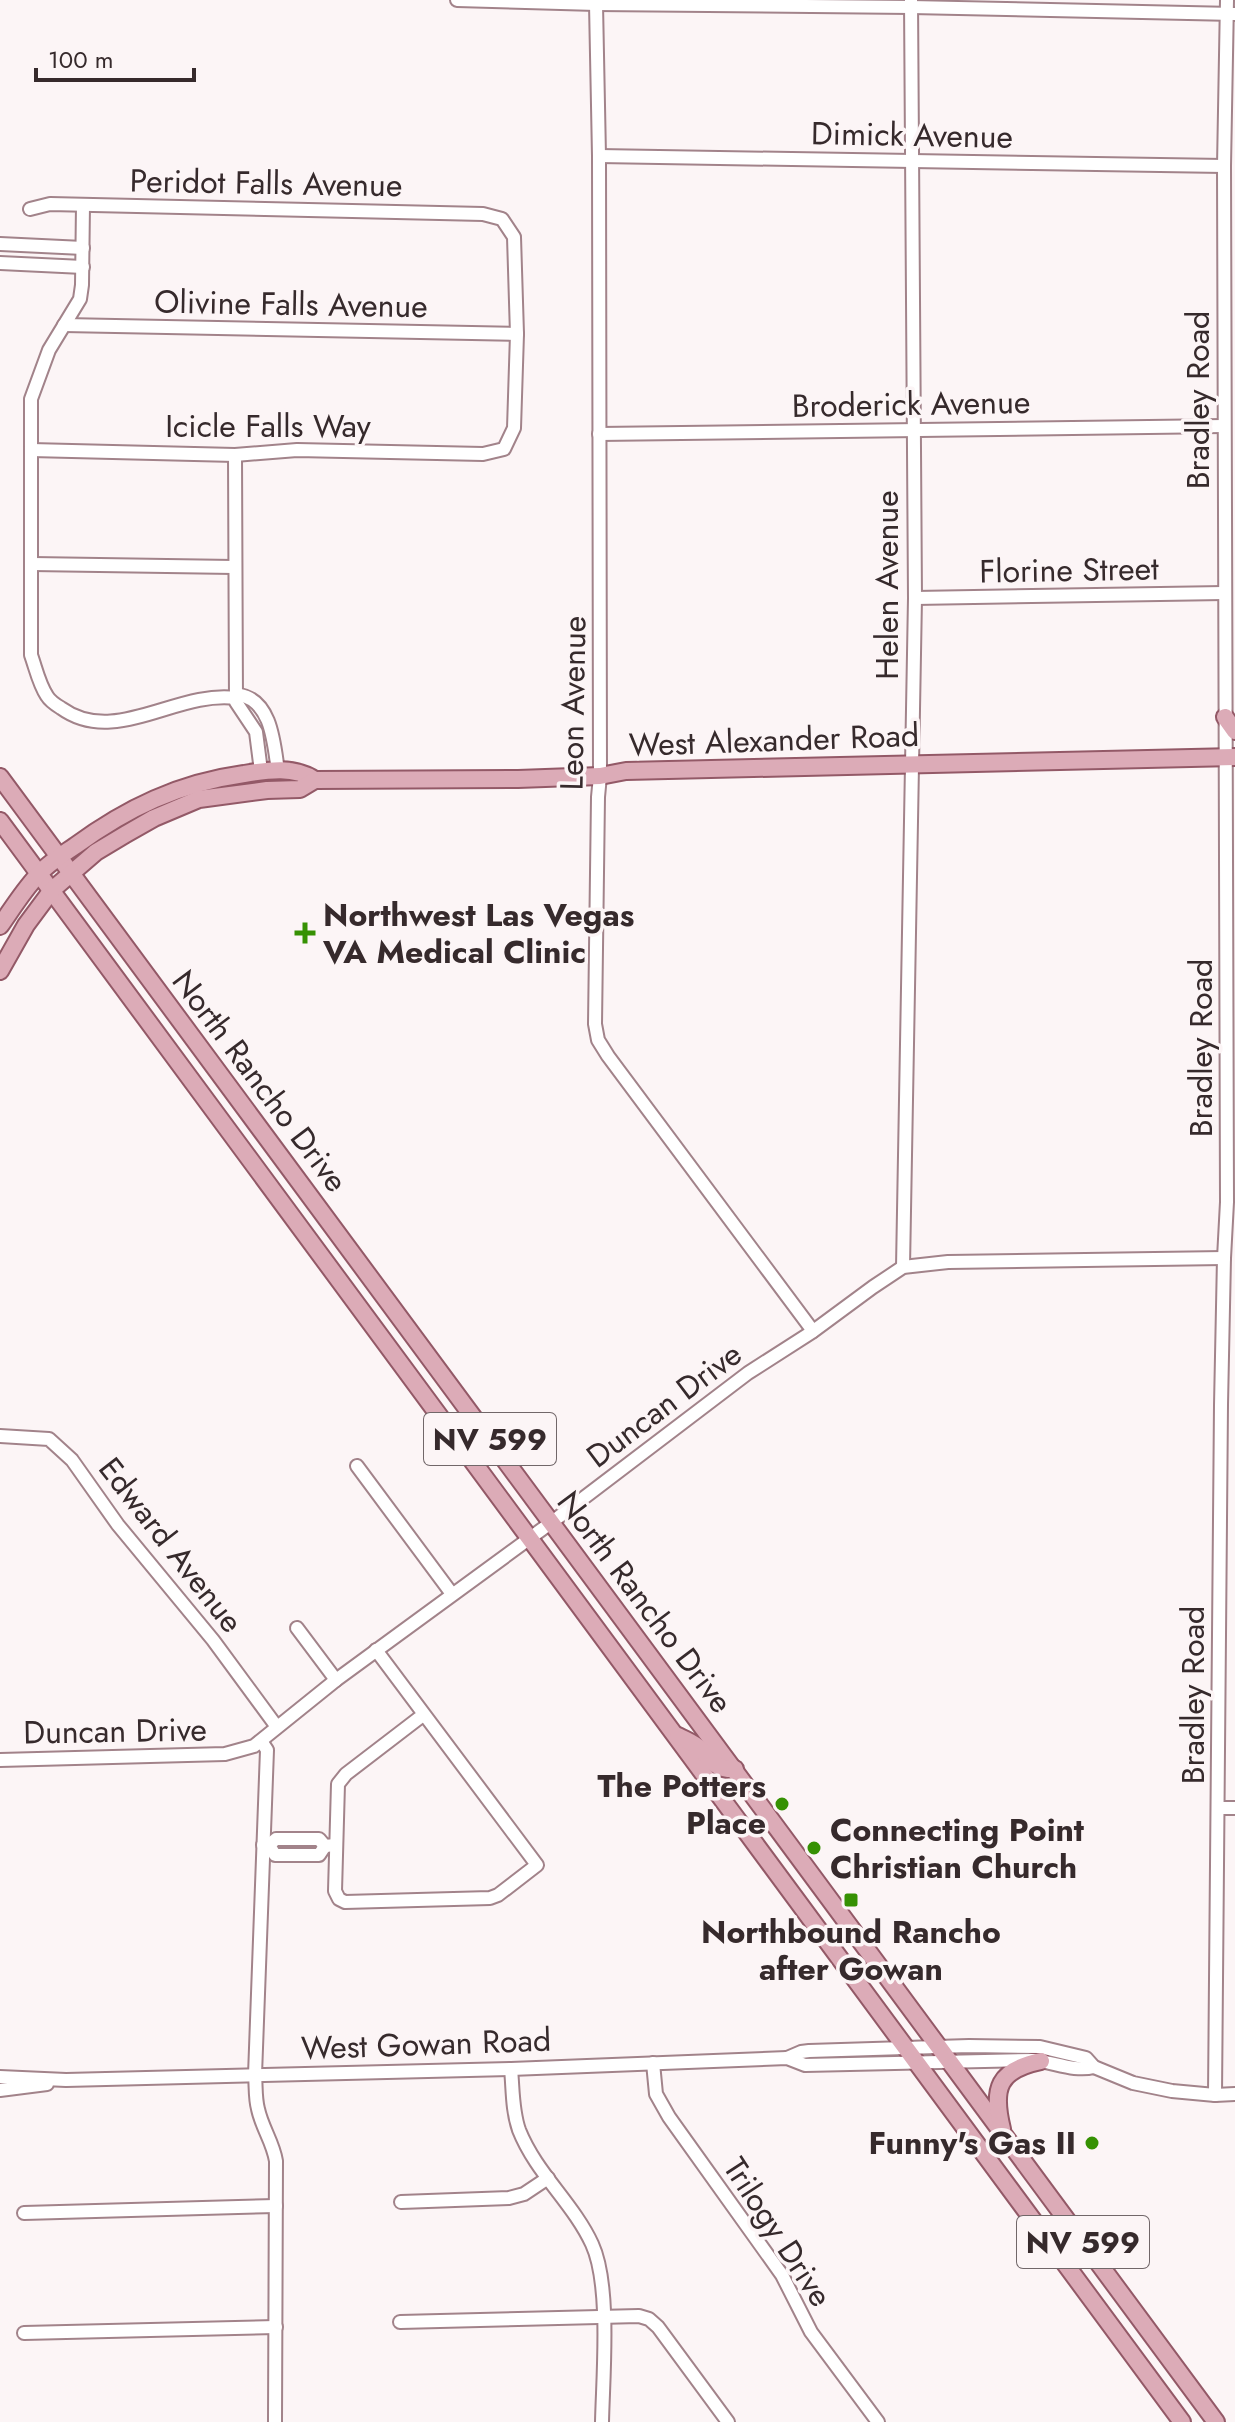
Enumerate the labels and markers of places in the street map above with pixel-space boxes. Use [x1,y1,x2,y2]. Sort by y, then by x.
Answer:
place label: Northwest Las Vegas VA Medical Clinic [322,892,634,975]
marker: Northwest Las Vegas VA Medical Clinic [294,922,316,944]
place label: The Potters Place [598,1763,766,1846]
marker: The Potters Place [773,1795,791,1813]
place label: Connecting Point Christian Church [830,1807,1085,1890]
marker: Connecting Point Christian Church [805,1839,823,1857]
marker: Northbound Rancho after Gowan [842,1891,860,1909]
place label: Northbound Rancho after Gowan [701,1909,1001,1992]
place label: Funny's Gas II [868,2120,1076,2166]
marker: Funny's Gas II [1083,2134,1101,2152]

